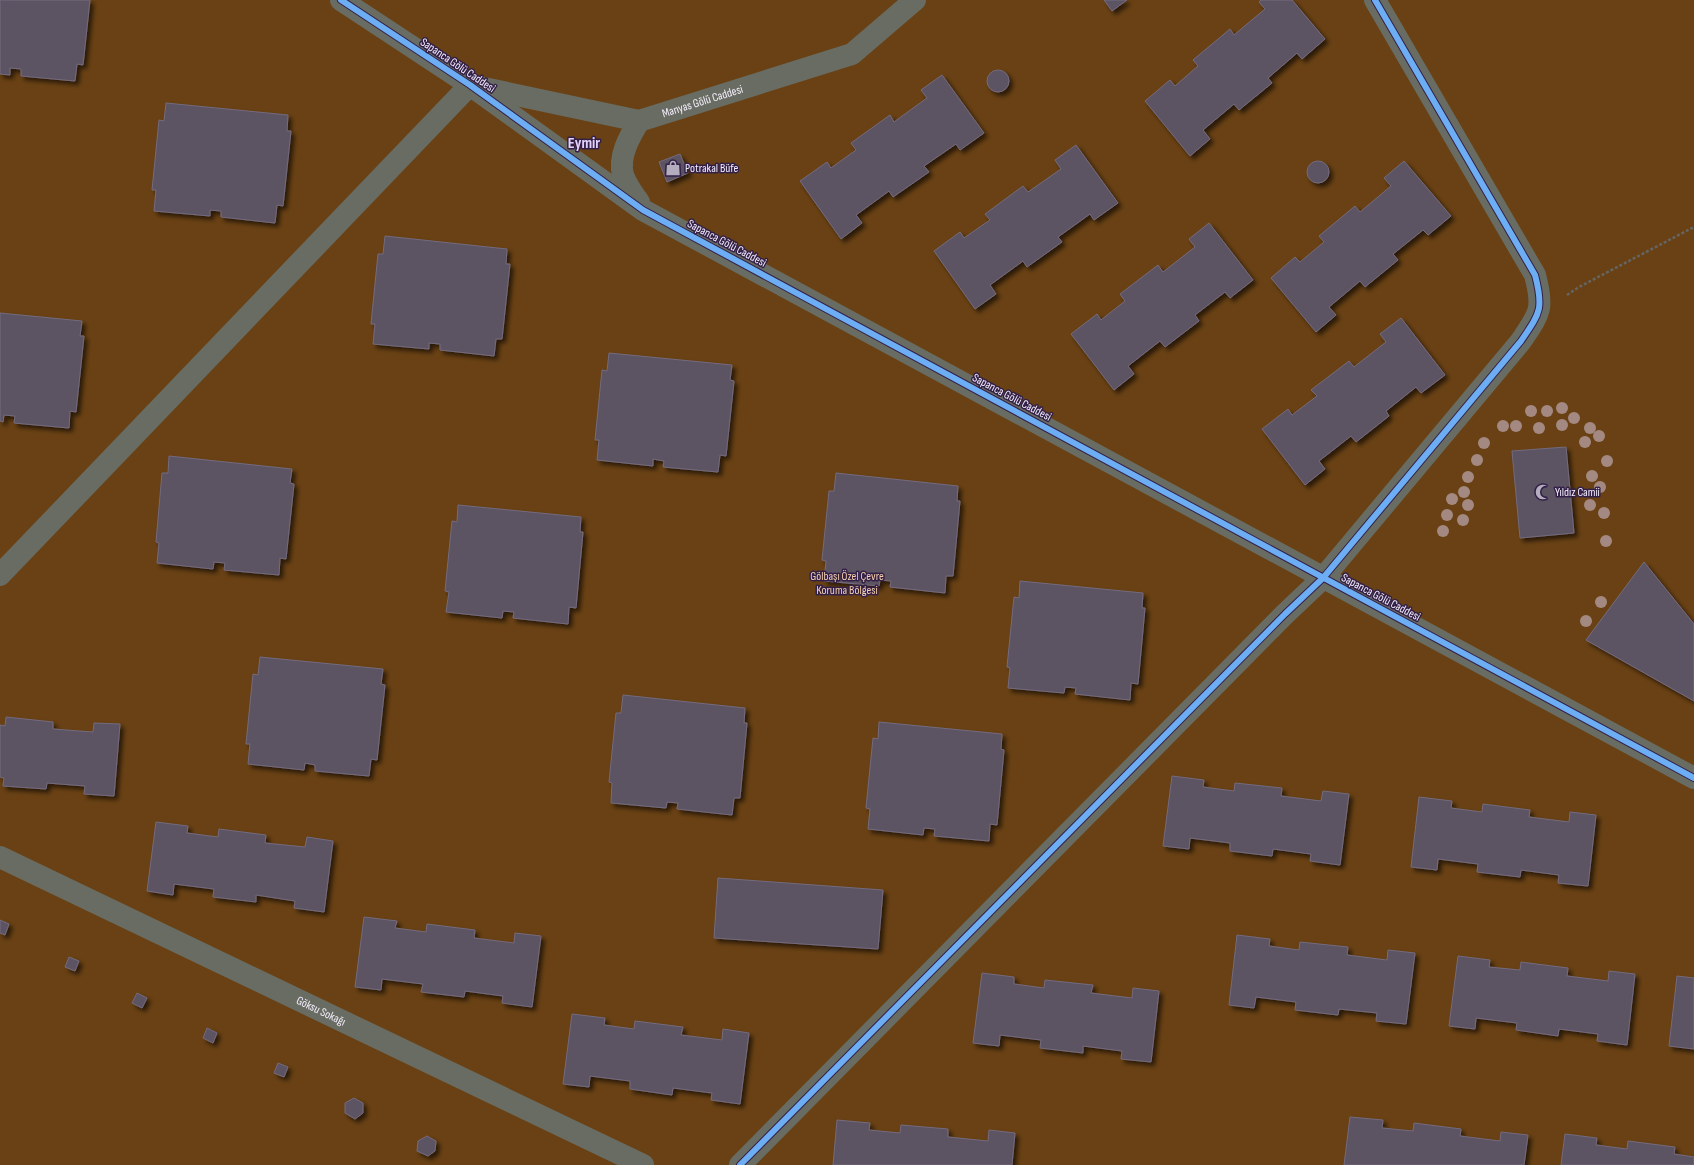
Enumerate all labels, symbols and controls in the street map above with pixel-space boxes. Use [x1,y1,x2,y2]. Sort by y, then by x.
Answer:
street label: Sapanca Gölü Caddesi [417,35,498,96]
street label: Manyas Gölü Caddesi [660,82,745,121]
district label: Eymir [568,134,600,153]
shop icon: Potrakal Büfe [664,159,682,177]
place label: Potrakal Büfe [685,161,738,176]
street label: Sapanca Gölü Caddesi [685,216,769,271]
street label: Sapanca Gölü Caddesi [970,370,1054,425]
mosque icon: Yıldız Camii [1534,483,1552,501]
place label: Yıldız Camii [1555,485,1600,500]
park label: Gölbaşı Özel Çevre Koruma Bölgesi [810,569,884,598]
street label: Sapanca Gölü Caddesi [1339,570,1423,625]
street label: Göksu Sokağı [294,993,348,1029]

